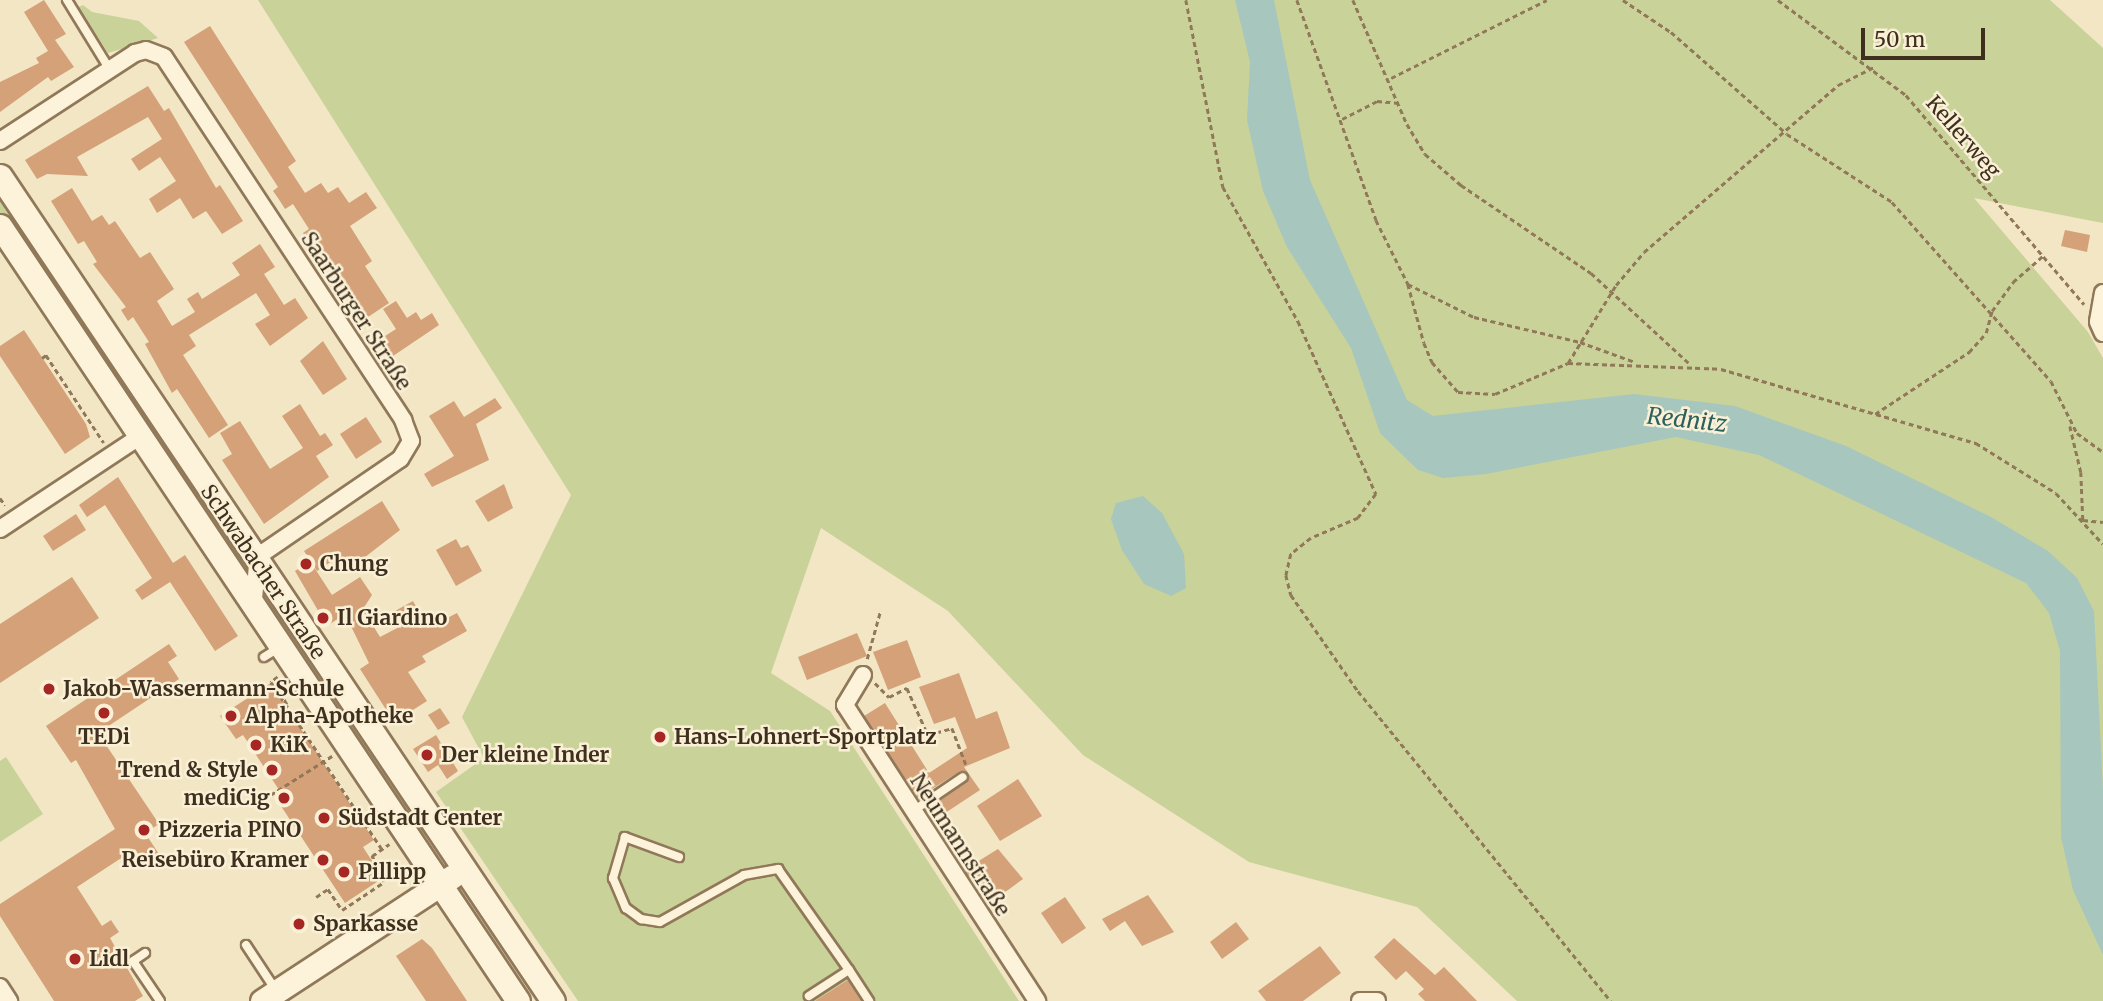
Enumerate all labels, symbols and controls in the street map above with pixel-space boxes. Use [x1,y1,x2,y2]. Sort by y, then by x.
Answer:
scale bar [1865,14,1989,58]
text: 50 m [1874,26,1925,53]
street label: Kellerweg [1920,91,2006,183]
street label: Saarburger Straße [296,227,416,395]
water label: Rednitz [1646,402,1728,438]
street label: Schwabacher Straße [195,480,331,664]
place label: Chung [320,551,388,577]
marker: Chung [298,556,314,572]
place label: Il Giardino [337,605,447,631]
marker: Il Giardino [315,610,331,626]
place label: Jakob-Wassermann-Schule [63,676,344,702]
marker: Jakob-Wassermann-Schule [41,681,57,697]
place label: Alpha-Apotheke [245,703,413,729]
marker: TEDi [96,705,112,721]
marker: Alpha-Apotheke [223,708,239,724]
place label: TEDi [78,724,130,750]
place label: Hans-Lohnert-Sportplatz [674,724,937,750]
marker: Hans-Lohnert-Sportplatz [652,729,668,745]
place label: KiK [270,732,308,758]
marker: KiK [248,737,264,753]
place label: Der kleine Inder [441,742,609,768]
marker: Der kleine Inder [419,747,435,763]
place label: Trend & Style [118,757,258,783]
marker: Trend & Style [264,762,280,778]
street label: Neumannstraße [905,769,1015,921]
place label: mediCig [184,785,270,811]
marker: mediCig [276,790,292,806]
place label: Südstadt Center [338,805,502,831]
marker: Südstadt Center [316,810,332,826]
place label: Pizzeria PINO [158,817,301,843]
marker: Pizzeria PINO [136,822,152,838]
place label: Reisebüro Kramer [121,847,309,873]
marker: Reisebüro Kramer [315,852,331,868]
place label: Pillipp [358,859,426,885]
marker: Pillipp [336,864,352,880]
place label: Sparkasse [313,911,418,937]
marker: Sparkasse [291,916,307,932]
place label: Lidl [89,946,129,972]
marker: Lidl [67,951,83,967]

